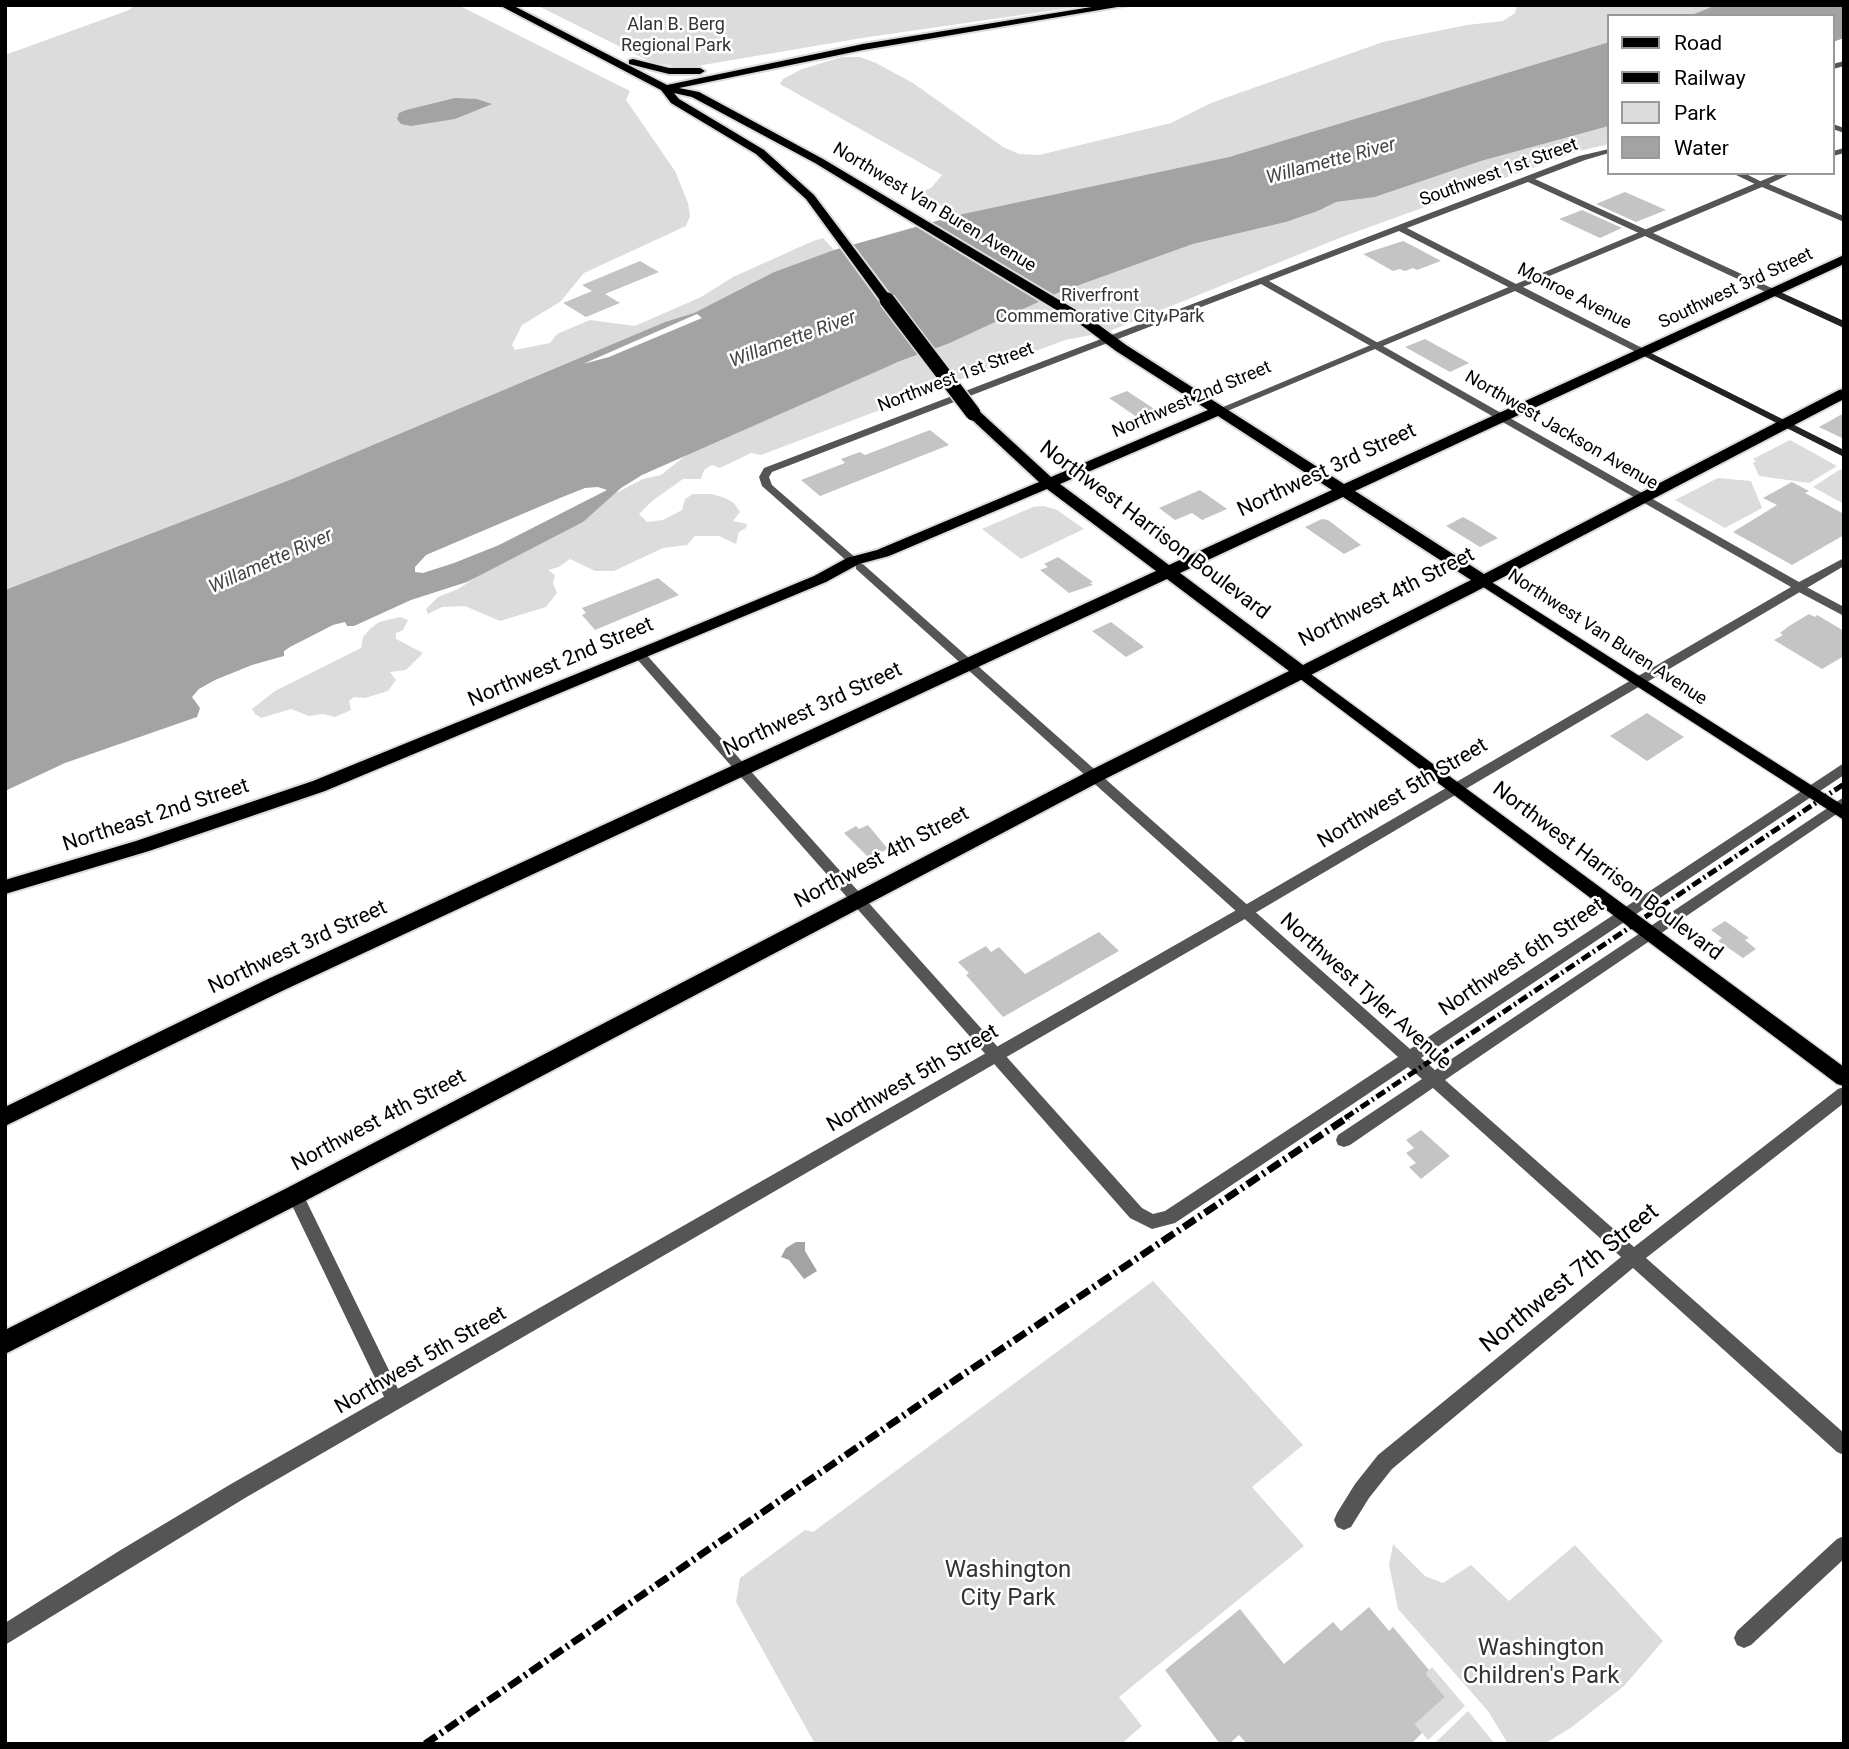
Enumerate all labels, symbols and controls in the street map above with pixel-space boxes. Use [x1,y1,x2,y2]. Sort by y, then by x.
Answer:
park label: Alan B. Berg Regional Park [621,14,731,56]
legend [1608,14,1835,175]
text: Road [1674,31,1722,55]
text: Railway [1674,66,1746,90]
text: Park [1674,101,1716,125]
water label: Willamette River [1264,134,1398,190]
street label: Southwest 1st Street [1417,134,1581,212]
text: Water [1674,136,1729,160]
street label: Northwest Van Buren Avenue [828,139,1040,277]
street label: Southwest 3rd Street [1656,244,1816,334]
street label: Monroe Avenue [1513,259,1635,335]
park label: Riverfront Commemorative City Park [996,285,1204,328]
water label: Willamette River [727,307,859,373]
street label: Northwest 1st Street [875,338,1037,418]
street label: Northwest 2nd Street [1109,357,1275,443]
street label: Northwest Jackson Avenue [1461,367,1661,495]
street label: Northwest 3rd Street [1234,419,1420,523]
street label: Northwest Harrison Boulevard [1034,436,1274,626]
water label: Willamette River [206,525,336,599]
street label: Northwest 4th Street [1295,543,1479,653]
street label: Northwest Van Buren Avenue [1503,565,1711,711]
street label: Northwest 2nd Street [465,613,657,713]
street label: Northwest 3rd Street [720,658,906,762]
street label: Northwest 5th Street [1313,733,1493,855]
street label: Northeast 2nd Street [60,774,252,858]
street label: Northwest Harrison Boulevard [1487,777,1727,967]
street label: Northwest 4th Street [791,801,973,915]
street label: Northwest 6th Street [1435,893,1609,1023]
street label: Northwest 3rd Street [205,896,391,1000]
street label: Northwest Tyler Avenue [1274,908,1456,1076]
street label: Northwest 5th Street [823,1020,1003,1138]
street label: Northwest 4th Street [288,1064,470,1178]
street label: Northwest 7th Street [1475,1198,1665,1360]
street label: Northwest 5th Street [331,1302,511,1420]
park label: Washington City Park [945,1557,1071,1613]
park label: Washington Children's Park [1463,1635,1619,1691]

